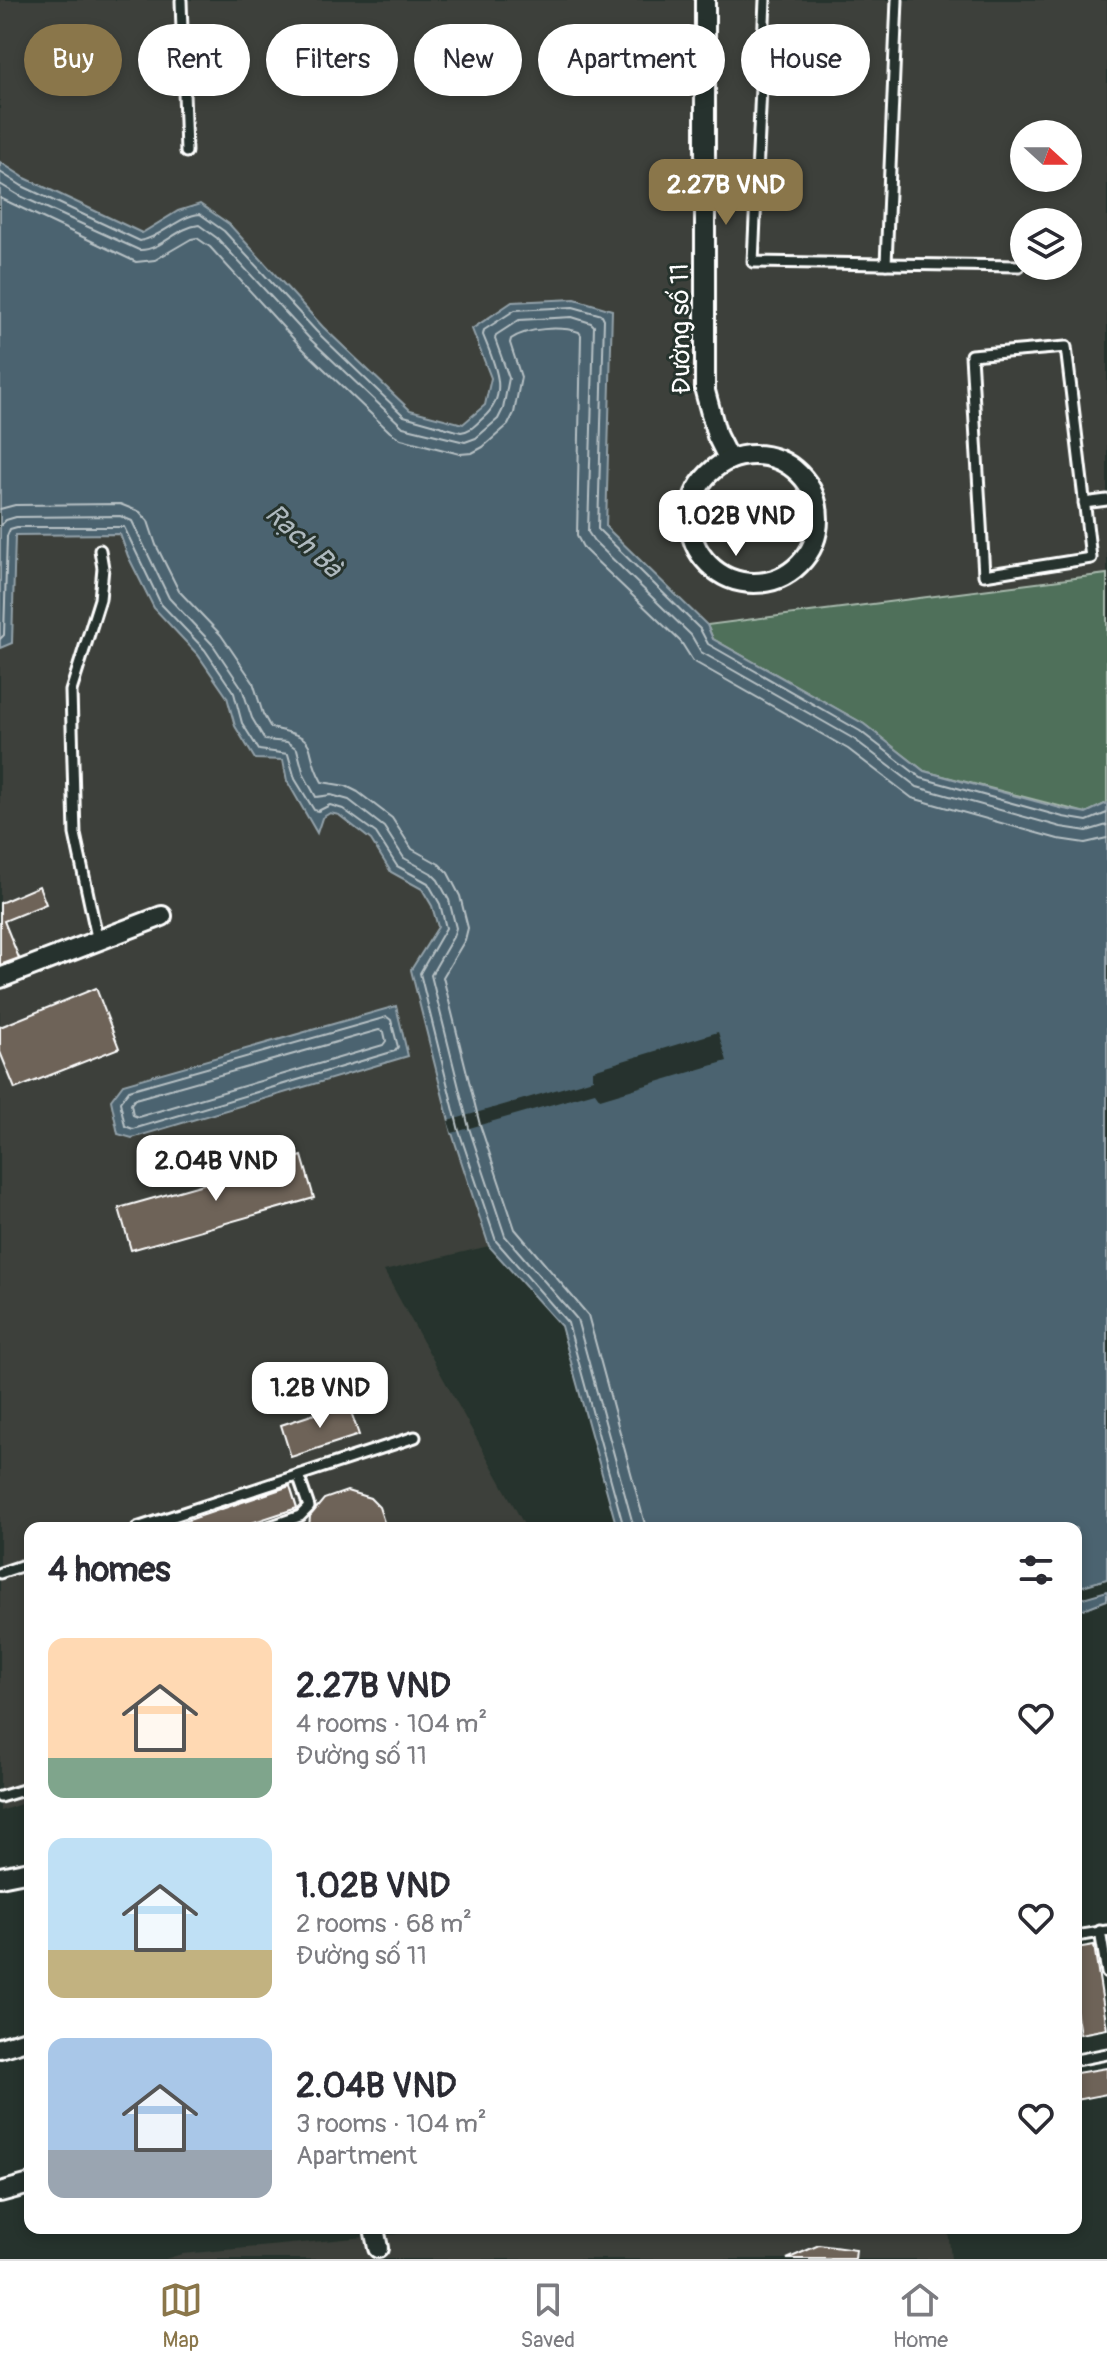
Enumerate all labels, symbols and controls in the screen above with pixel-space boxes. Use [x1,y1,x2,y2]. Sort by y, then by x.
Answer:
chip: Buy [24,24,122,96]
chip: Rent [138,24,250,96]
chip: Filters [266,24,398,96]
chip: New [414,24,522,96]
chip: Apartment [538,24,725,96]
chip: House [741,24,870,96]
north arrow [1010,120,1082,192]
map controls [1010,120,1082,280]
pin: 2.27B VND [634,159,818,227]
text: 2.27B VND [667,169,785,201]
button: layers [1010,208,1082,280]
street label: Đường số 11 [664,263,698,395]
pin: 1.02B VND [644,490,828,558]
water label: Rạch Bà [257,497,350,587]
text: 1.02B VND [677,500,795,532]
pin: 2.04B VND [124,1135,308,1203]
text: 2.04B VND [155,1145,277,1177]
pin: 1.2B VND [237,1362,403,1430]
text: 1.2B VND [270,1372,370,1404]
icon: filters [1014,1548,1058,1592]
text: 4 homes [48,1549,170,1592]
text: 2.27B VND [296,1665,451,1708]
icon: home [112,1670,208,1766]
icon: heart [1014,1696,1058,1740]
text: 4 rooms · 104 m² [296,1708,487,1740]
text: Đường số 11 [296,1740,427,1772]
text: 1.02B VND [296,1865,450,1908]
icon: home [112,1870,208,1966]
icon: heart [1014,1896,1058,1940]
text: 2 rooms · 68 m² [296,1908,472,1940]
text: Đường số 11 [296,1940,427,1972]
text: 2.04B VND [296,2065,457,2108]
icon: home [112,2070,208,2166]
icon: heart [1014,2096,1058,2140]
text: 3 rooms · 104 m² [296,2108,487,2140]
text: Apartment [296,2140,417,2172]
tab: Map [159,2278,203,2354]
tab: Saved [520,2278,575,2354]
tab: Home [893,2278,948,2354]

